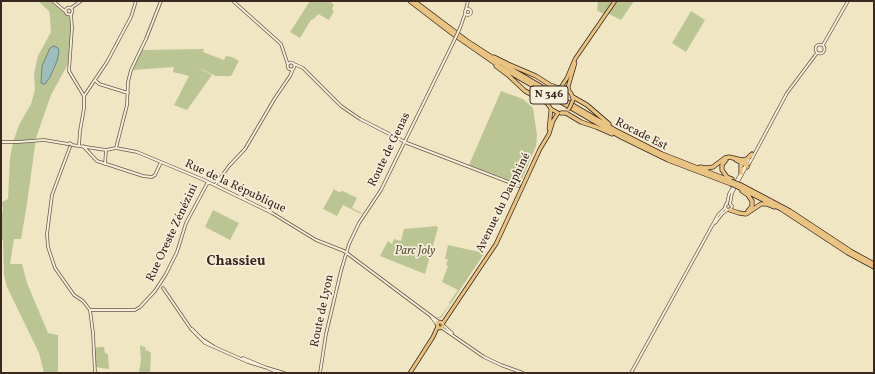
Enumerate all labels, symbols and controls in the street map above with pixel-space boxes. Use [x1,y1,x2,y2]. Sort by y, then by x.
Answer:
road number: N 346 [530,86,568,104]
street label: Route de Genas [366,110,414,190]
street label: Rocade Est [612,116,670,154]
street label: Avenue du Dauphiné [474,151,534,255]
street label: Rue de la République [182,157,288,217]
street label: Rue Oreste Zénézini [144,182,202,284]
park label: Parc Joly [395,245,435,259]
district label: Chassieu [207,254,265,270]
street label: Route de Lyon [308,273,338,349]

